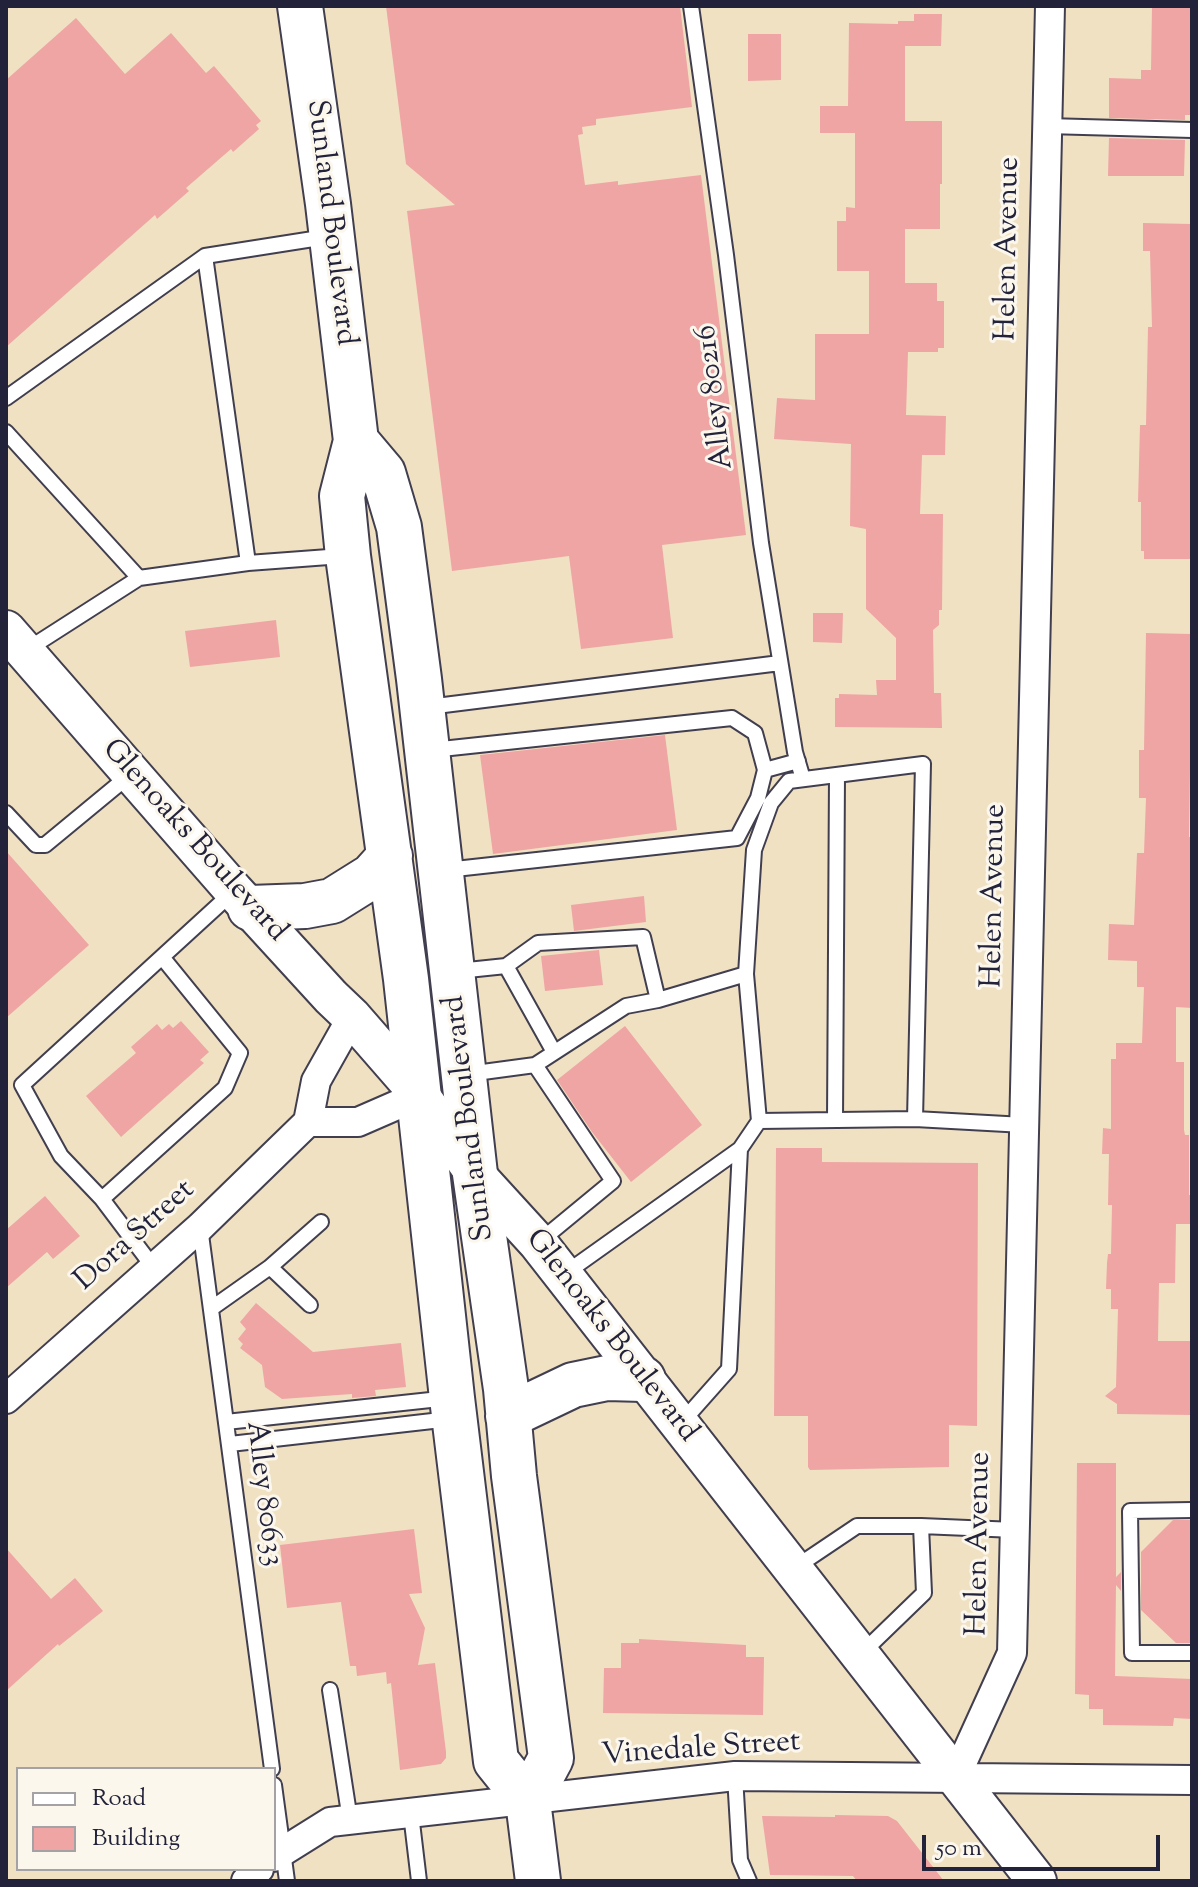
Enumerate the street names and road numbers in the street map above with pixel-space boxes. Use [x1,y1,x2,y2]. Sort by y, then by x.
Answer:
street label: Sunland Boulevard [296,98,362,348]
street label: Helen Avenue [990,157,1030,341]
street label: Alley 80216 [690,323,744,471]
street label: Glenoaks Boulevard [93,733,293,951]
street label: Helen Avenue [976,804,1016,988]
street label: Sunland Boulevard [438,993,504,1243]
street label: Dora Street [69,1174,203,1300]
street label: Glenoaks Boulevard [516,1223,704,1451]
street label: Alley 80633 [235,1420,289,1568]
street label: Helen Avenue [961,1452,1001,1636]
street label: Vinedale Street [600,1726,802,1776]

